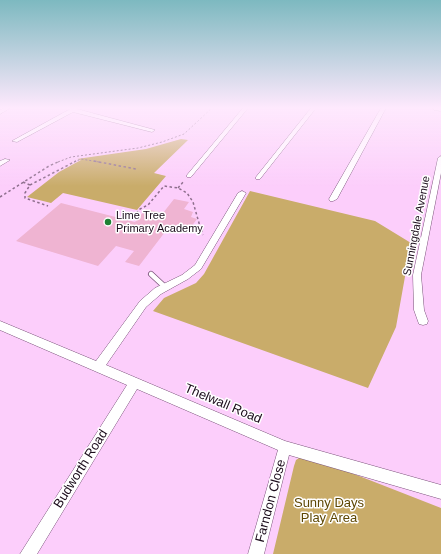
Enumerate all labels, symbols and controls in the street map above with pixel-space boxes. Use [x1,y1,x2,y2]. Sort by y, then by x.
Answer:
street label: Sunningdale Avenue [401,175,433,277]
place label: Lime Tree Primary Academy [116,209,203,235]
marker: Lime Tree Primary Academy [103,217,113,227]
street label: Thelwall Road [182,381,264,427]
street label: Budworth Road [51,427,111,511]
street label: Farndon Close [252,458,290,544]
park label: Sunny Days Play Area [294,495,364,526]

